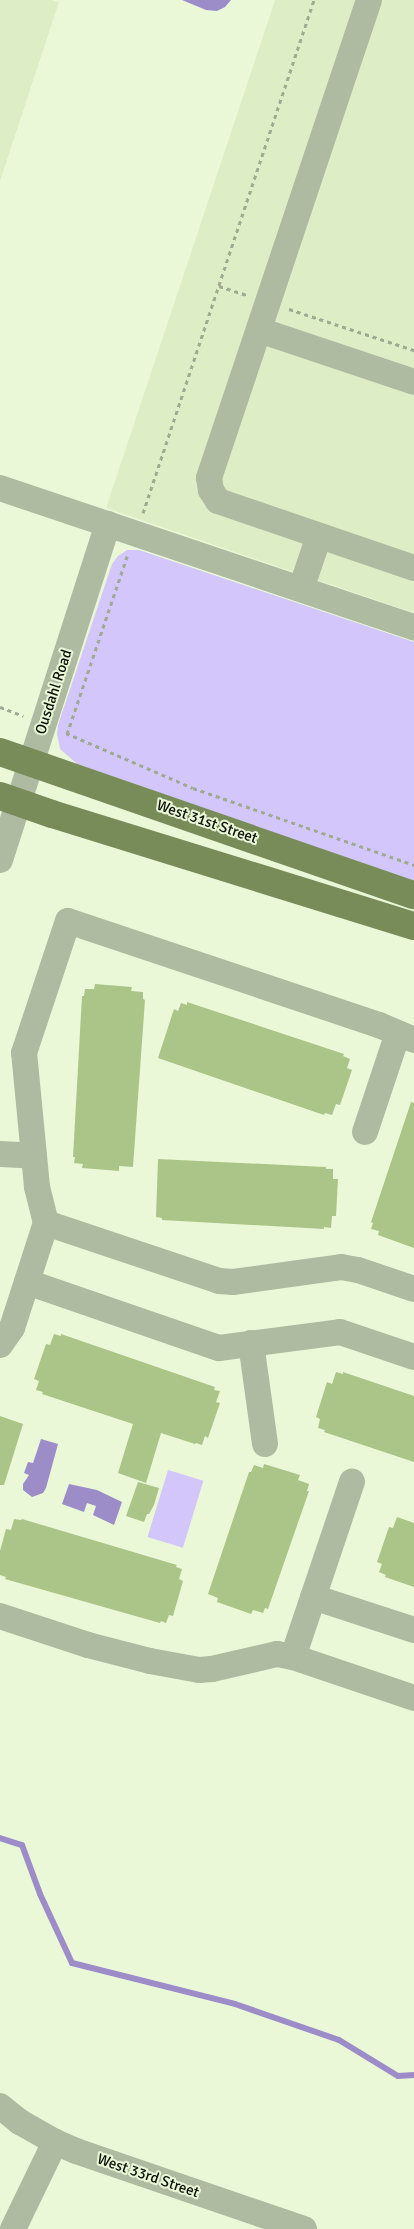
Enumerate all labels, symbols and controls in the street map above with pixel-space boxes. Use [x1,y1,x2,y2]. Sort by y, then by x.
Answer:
street label: Ousdahl Road [32,647,76,737]
street label: West 31st Street [154,796,260,848]
street label: West 33rd Street [95,2150,201,2202]

